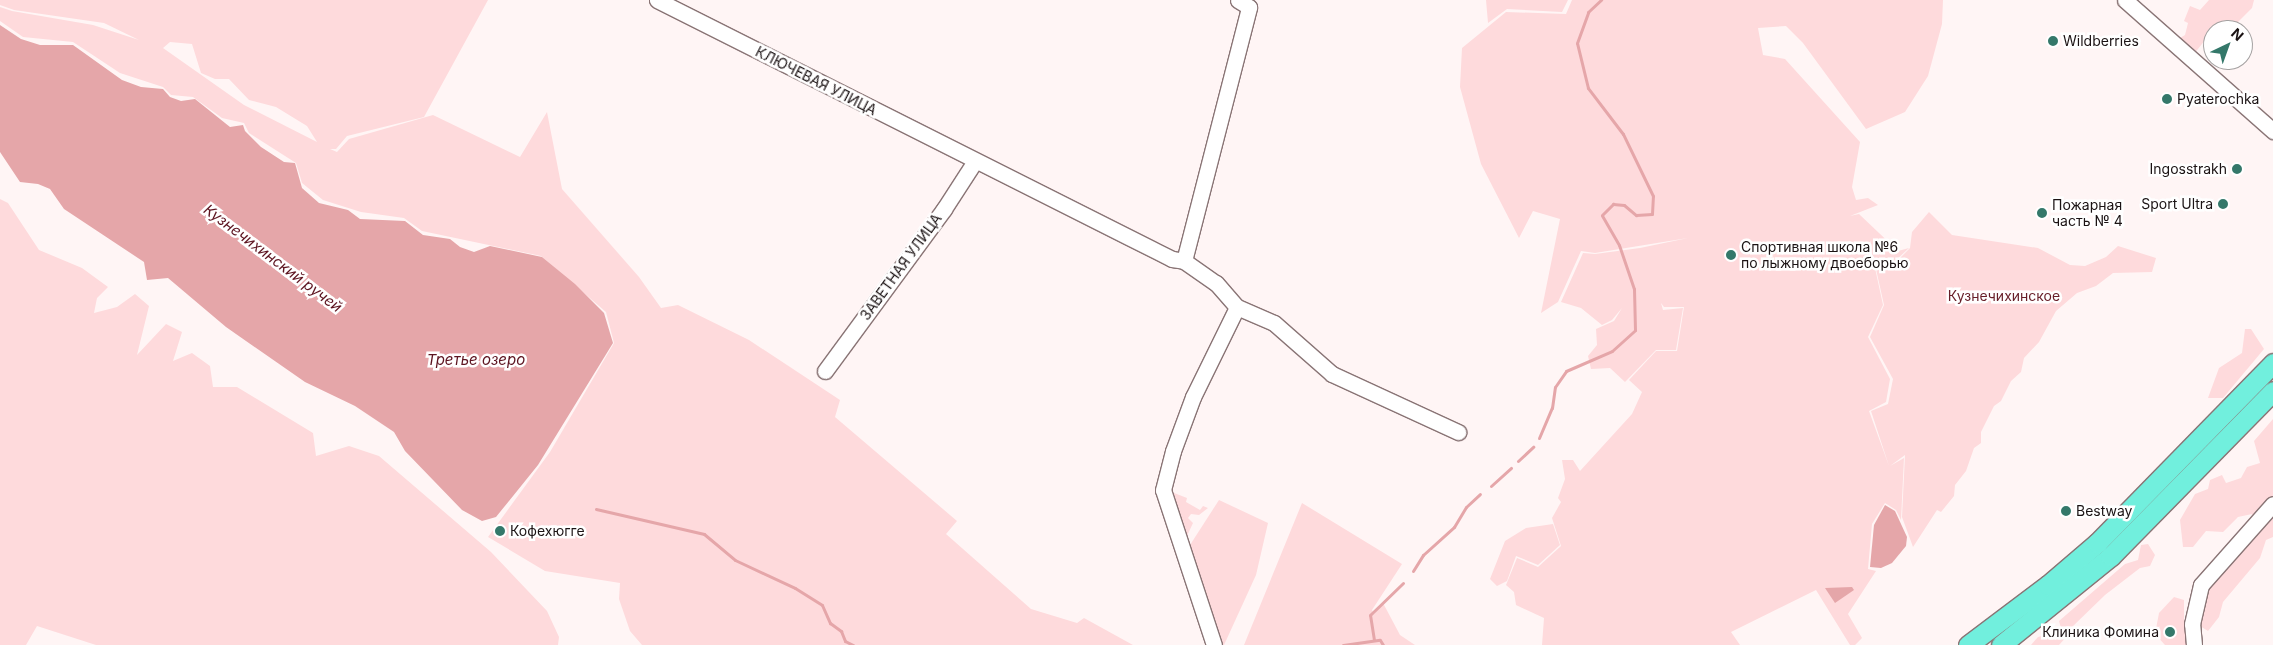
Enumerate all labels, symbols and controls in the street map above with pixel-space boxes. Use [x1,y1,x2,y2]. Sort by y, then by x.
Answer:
north arrow [2203,20,2253,70]
text: N [2228,24,2247,44]
place label: Wildberries [2063,33,2139,49]
marker: Wildberries [2047,35,2059,47]
street label: КЛЮЧЕВАЯ УЛИЦА [753,43,879,119]
place label: Pyaterochka [2177,91,2259,107]
marker: Pyaterochka [2161,93,2173,105]
place label: Ingosstrakh [2150,161,2227,177]
marker: Ingosstrakh [2231,163,2243,175]
place label: Sport Ultra [2141,196,2213,212]
place label: Пожарная часть № 4 [2052,197,2123,230]
marker: Sport Ultra [2217,198,2229,210]
water label: Кузнечихинский ручей [200,200,346,316]
marker: Пожарная часть № 4 [2036,207,2048,219]
street label: ЗАВЕТНАЯ УЛИЦА [857,210,945,324]
place label: Спортивная школа №6 по лыжному двоеборью [1741,239,1909,272]
marker: Спортивная школа №6 по лыжному двоеборью [1725,249,1737,261]
park label: Кузнечихинское [1948,288,2060,304]
water label: Третье озеро [427,351,525,369]
place label: Bestway [2076,503,2132,519]
marker: Bestway [2060,505,2072,517]
place label: Кофехюгге [510,523,585,539]
marker: Кофехюгге [494,525,506,537]
place label: Клиника Фомина [2042,624,2159,640]
marker: Клиника Фомина [2163,625,2177,639]

